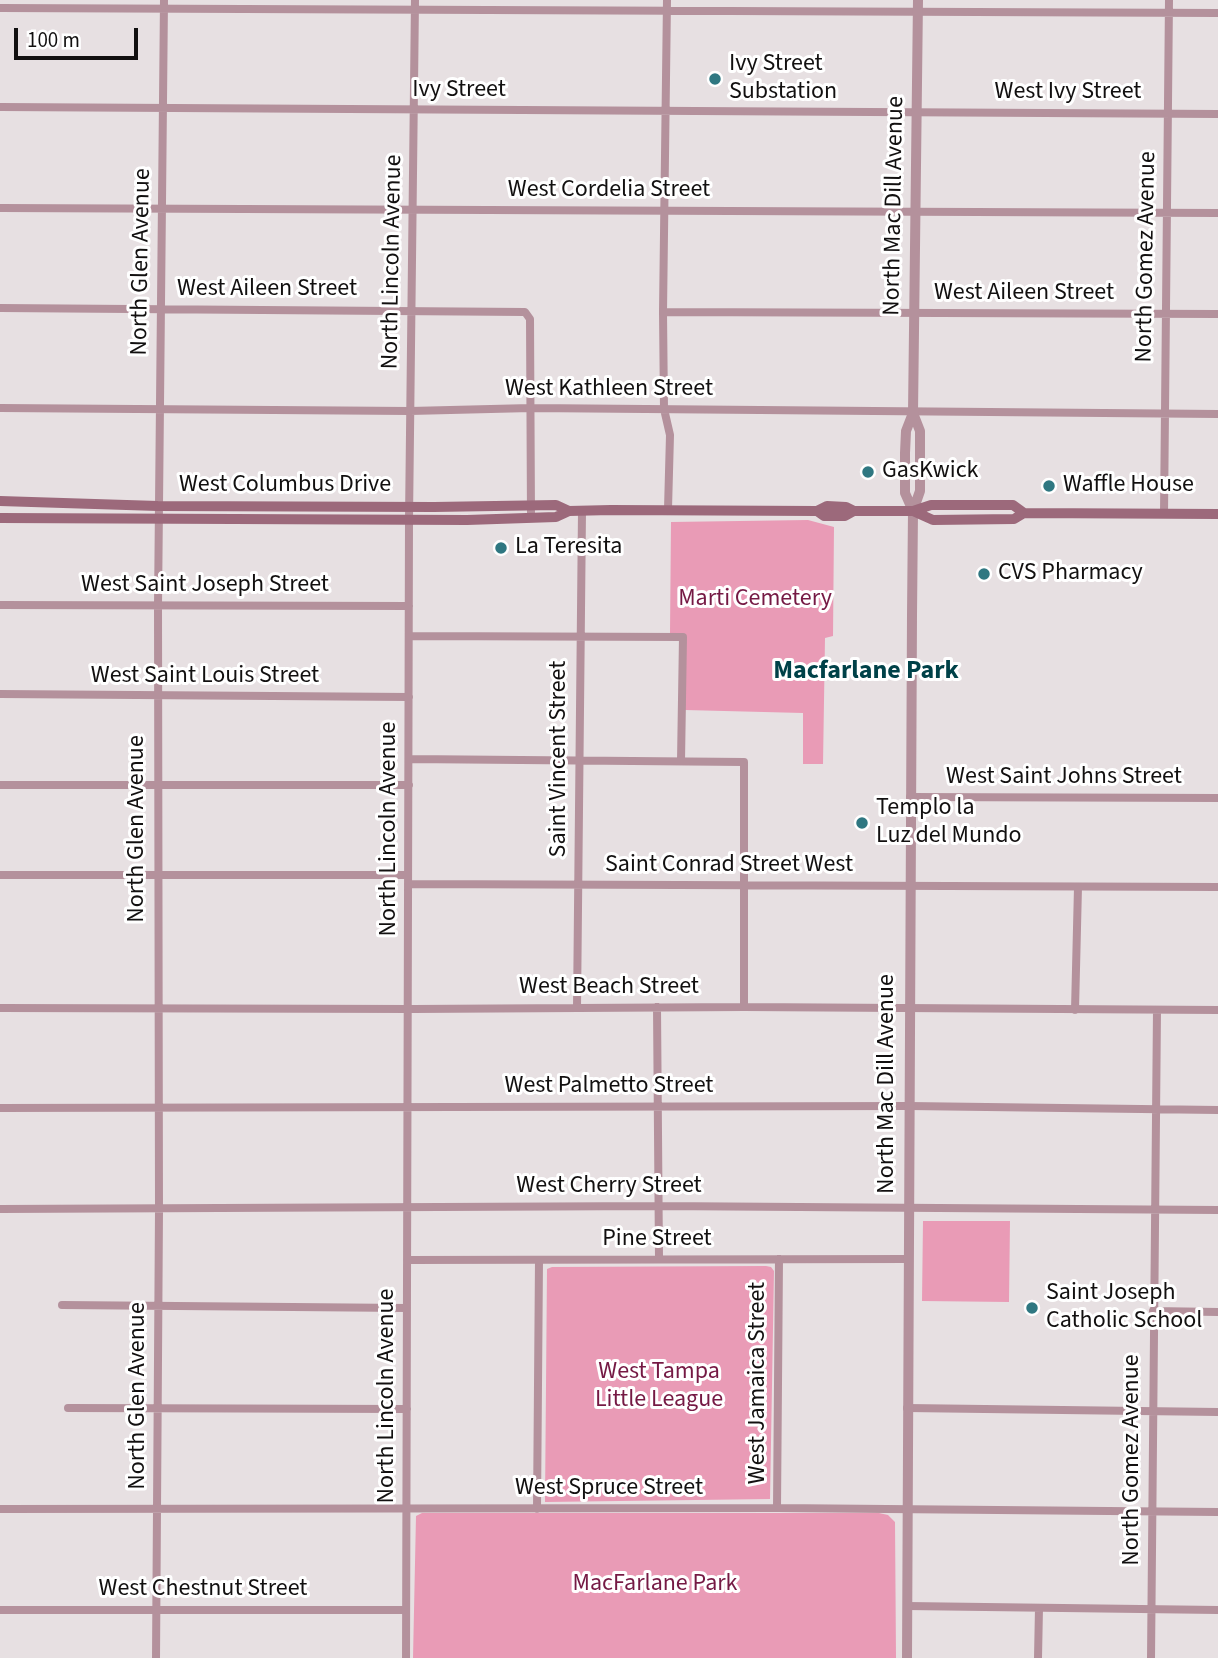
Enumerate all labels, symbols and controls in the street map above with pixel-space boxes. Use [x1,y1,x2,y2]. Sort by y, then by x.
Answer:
scale bar [18,14,142,58]
text: 100 m [27,25,80,55]
place label: Ivy Street Substation [729,51,837,107]
marker: Ivy Street Substation [707,71,723,87]
street label: Ivy Street [412,77,506,105]
street label: West Ivy Street [995,79,1141,107]
street label: North Mac Dill Avenue [879,96,911,316]
street label: North Gomez Avenue [1131,151,1163,363]
street label: North Lincoln Avenue [377,154,409,370]
street label: North Glen Avenue [126,168,158,356]
street label: West Cordelia Street [508,177,710,205]
street label: West Aileen Street [177,276,357,304]
street label: West Aileen Street [934,280,1114,308]
street label: West Kathleen Street [505,376,713,404]
place label: GasKwick [882,458,978,486]
marker: GasKwick [860,464,876,480]
street label: West Columbus Drive [179,472,391,500]
place label: Waffle House [1063,472,1194,500]
marker: Waffle House [1041,478,1057,494]
place label: La Teresita [515,534,622,562]
marker: La Teresita [493,540,509,556]
place label: CVS Pharmacy [998,560,1143,588]
marker: CVS Pharmacy [976,566,992,582]
street label: West Saint Joseph Street [81,572,329,600]
park label: Marti Cemetery [678,586,832,614]
district label: Macfarlane Park [773,656,959,688]
street label: Saint Vincent Street [546,661,574,857]
street label: West Saint Louis Street [91,663,319,691]
street label: North Lincoln Avenue [376,722,404,936]
street label: North Glen Avenue [124,735,152,923]
street label: West Saint Johns Street [946,764,1182,792]
place label: Templo la Luz del Mundo [876,795,1022,851]
marker: Templo la Luz del Mundo [854,815,870,831]
street label: Saint Conrad Street West [605,852,853,880]
street label: West Beach Street [519,974,699,1002]
street label: North Mac Dill Avenue [874,974,902,1194]
street label: West Palmetto Street [505,1073,713,1101]
street label: West Cherry Street [516,1173,702,1201]
street label: Pine Street [602,1226,712,1254]
place label: Saint Joseph Catholic School [1046,1280,1202,1336]
street label: West Jamaica Street [745,1282,773,1484]
street label: North Lincoln Avenue [374,1289,402,1503]
marker: Saint Joseph Catholic School [1024,1300,1040,1316]
street label: North Glen Avenue [125,1302,153,1490]
street label: North Gomez Avenue [1119,1354,1147,1566]
park label: West Tampa Little League [595,1359,723,1415]
street label: West Spruce Street [515,1475,703,1503]
park label: MacFarlane Park [573,1571,737,1599]
street label: West Chestnut Street [99,1576,307,1604]

